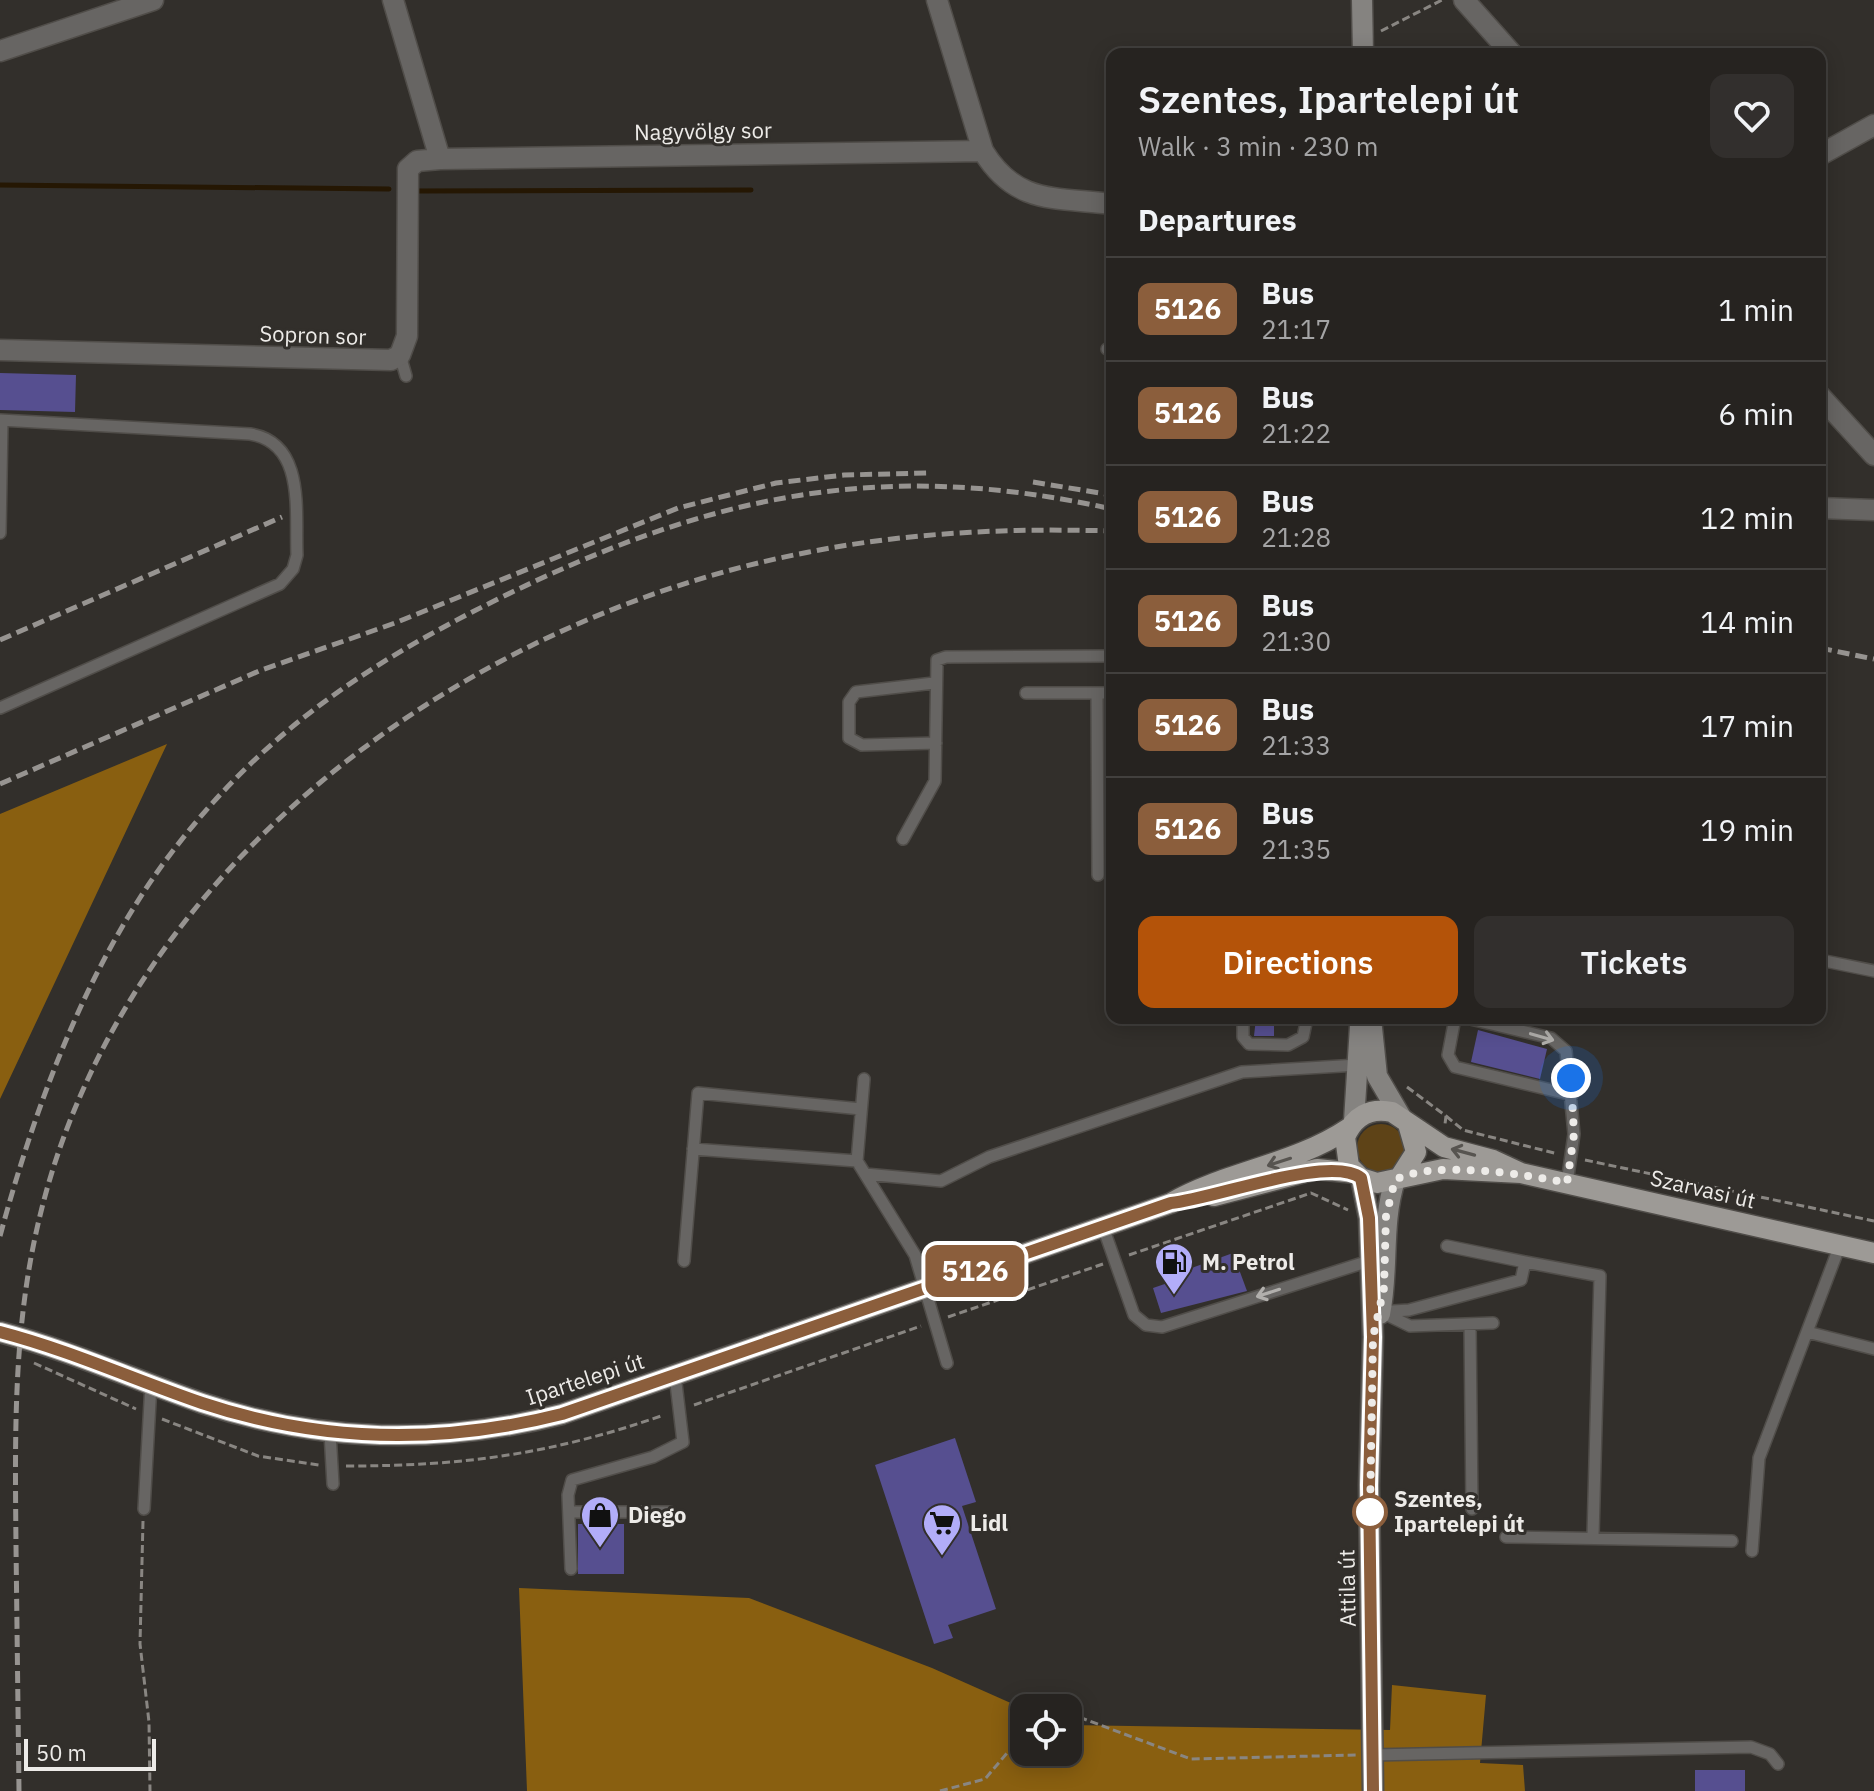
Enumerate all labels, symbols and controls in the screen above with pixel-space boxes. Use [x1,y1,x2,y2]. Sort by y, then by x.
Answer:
text: Szentes, Ipartelepi út [1138,74,1519,123]
button: heart [1710,74,1794,158]
street label: Nagyvölgy sor [634,115,772,146]
text: Walk · 3 min · 230 m [1138,129,1378,163]
text: Departures [1138,200,1297,239]
text: Bus [1261,273,1314,312]
text: 5126 [1154,290,1221,327]
text: 1 min [1718,290,1794,329]
text: 21:17 [1261,312,1331,346]
street label: Sopron sor [259,318,367,351]
text: Bus [1261,377,1314,416]
text: 5126 [1154,394,1221,431]
text: 6 min [1718,394,1794,433]
text: 21:22 [1261,416,1331,450]
text: Bus [1261,481,1314,520]
text: 5126 [1154,498,1221,535]
text: 12 min [1700,498,1794,537]
text: 21:28 [1261,520,1331,554]
text: Bus [1261,585,1314,624]
text: 5126 [1154,602,1221,639]
text: 14 min [1700,602,1794,641]
text: 21:30 [1261,624,1331,658]
text: Bus [1261,689,1314,728]
text: 5126 [1154,706,1221,743]
text: 17 min [1700,706,1794,745]
text: 21:33 [1261,728,1331,762]
text: Bus [1261,793,1314,832]
text: 5126 [1154,810,1221,847]
text: 19 min [1700,810,1794,849]
text: 21:35 [1261,832,1331,866]
button: Directions [1138,916,1458,1008]
button: Tickets [1474,916,1794,1008]
one-way arrow [1528,1030,1554,1045]
your location [1551,1058,1591,1098]
one-way arrow [1450,1144,1476,1159]
one-way arrow [1267,1156,1292,1170]
street label: Szarvasi út [1648,1162,1759,1215]
fuel station icon: M. Petrol [1153,1241,1195,1296]
line badge: 5126 [919,1245,1031,1297]
place label: M. Petrol [1202,1247,1295,1276]
text: 5126 [941,1252,1009,1289]
one-way arrow [1256,1287,1281,1302]
street label: Ipartelepi út [522,1346,648,1411]
place label: Szentes, Ipartelepi út [1394,1484,1525,1538]
shop icon: Diego [579,1494,621,1549]
marker: Szentes, Ipartelepi út [1353,1495,1387,1529]
place label: Diego [628,1500,686,1529]
supermarket icon: Lidl [921,1502,963,1557]
place label: Lidl [970,1508,1008,1537]
street label: Attila út [1331,1549,1362,1627]
map controls [1010,1694,1082,1766]
button: locate [1010,1694,1082,1766]
scale bar [24,1735,156,1771]
text: 50 m [36,1738,87,1767]

